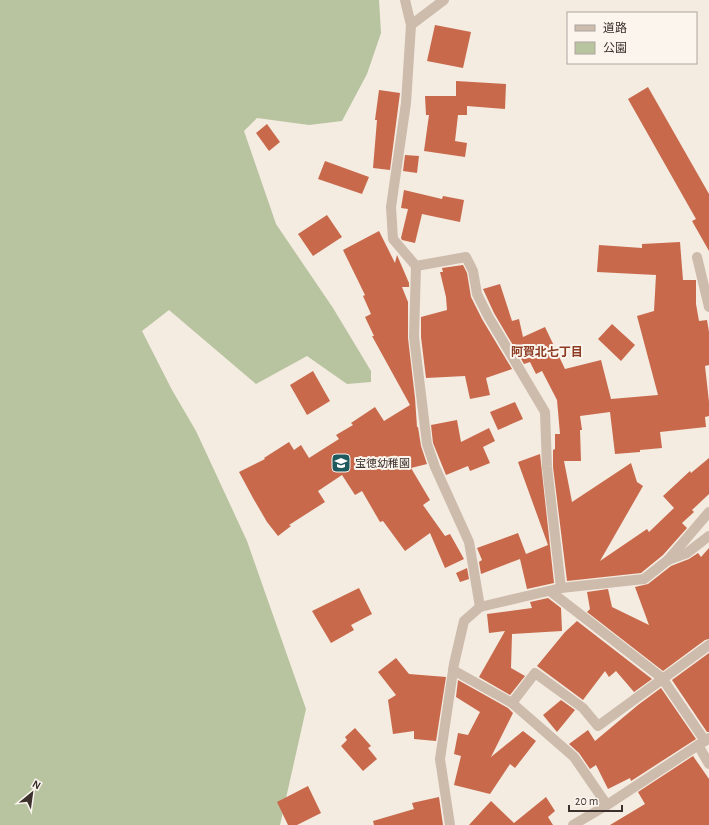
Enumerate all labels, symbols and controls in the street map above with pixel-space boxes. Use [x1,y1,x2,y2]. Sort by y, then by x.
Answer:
legend [567,12,697,64]
text: 道路 [603,21,627,34]
text: 公園 [603,42,627,54]
district label: 阿賀北七丁目 [511,345,583,358]
school or university icon: 宝徳幼稚園 [330,452,352,474]
place label: 宝徳幼稚園 [355,457,410,469]
north arrow [12,773,52,813]
text: N [31,778,43,791]
scale bar [569,787,622,813]
text: 20 m [575,795,598,807]

